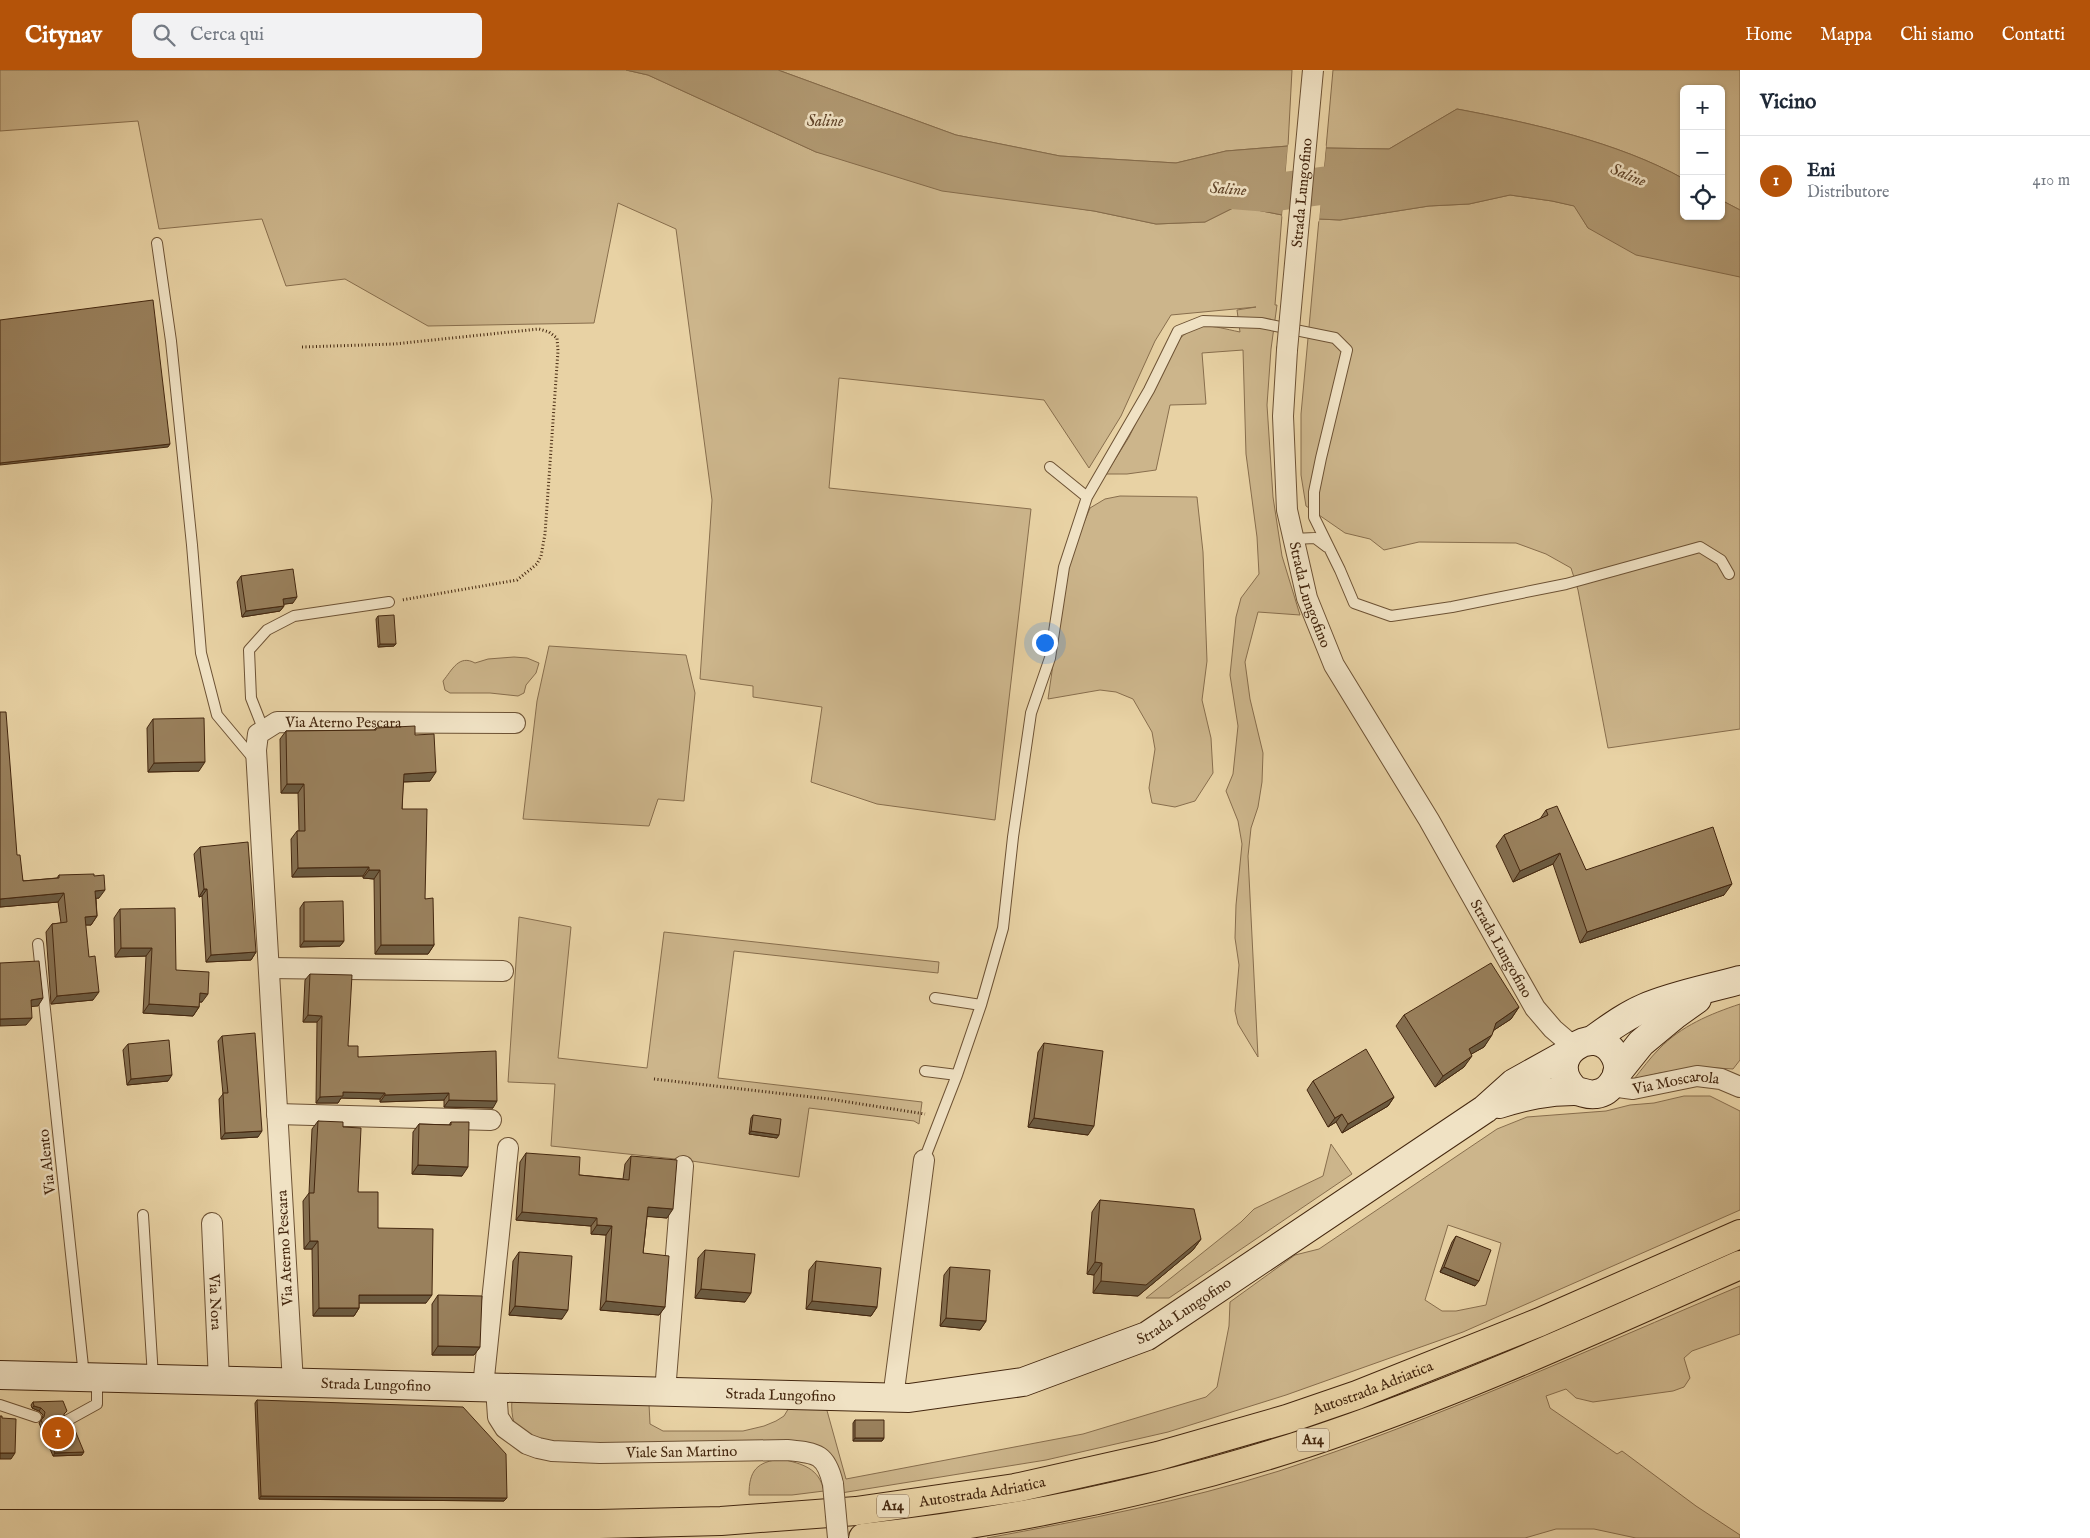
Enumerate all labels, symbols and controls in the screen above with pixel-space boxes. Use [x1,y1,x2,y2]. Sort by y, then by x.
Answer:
search box [132,13,482,58]
text: Citynav [25,20,102,51]
icon: search [150,21,178,49]
text: Cerca qui [190,23,264,47]
text: Home [1745,24,1792,47]
text: Mappa [1820,24,1872,47]
text: Chi siamo [1900,24,1974,47]
text: Contatti [2002,24,2065,47]
map controls [1680,85,1725,220]
button: + [1680,85,1725,130]
text: Vicino [1760,89,1816,116]
water label: Saline [807,112,844,132]
button: − [1680,130,1725,175]
street label: Strada Lungofino [1287,137,1316,248]
text: Eni [1807,159,1835,183]
water label: Saline [1607,160,1649,192]
text: 1 [1773,171,1779,191]
text: 410 m [2033,171,2070,191]
button: locate [1680,175,1725,220]
water label: Saline [1209,179,1248,201]
text: Distributore [1807,183,1889,203]
street label: Strada Lungofino [1285,540,1335,650]
your location [1032,630,1058,656]
street label: Via Aterno Pescara [284,713,402,732]
street label: Strada Lungofino [1466,896,1537,1001]
street label: Via Moscarola [1630,1066,1721,1099]
street label: Via Alento [34,1128,60,1197]
street label: Via Aterno Pescara [272,1189,298,1307]
street label: Via Nora [205,1272,226,1331]
street label: Strada Lungofino [1134,1273,1235,1349]
street label: Autostrada Adriatica [1309,1356,1436,1419]
street label: Strada Lungofino [321,1374,431,1395]
street label: Strada Lungofino [725,1384,836,1406]
pin: 1 [42,1414,74,1452]
road number: A14 [1297,1428,1329,1452]
street label: Viale San Martino [625,1441,737,1462]
street label: Autostrada Adriatica [917,1472,1048,1511]
road number: A14 [877,1494,909,1518]

